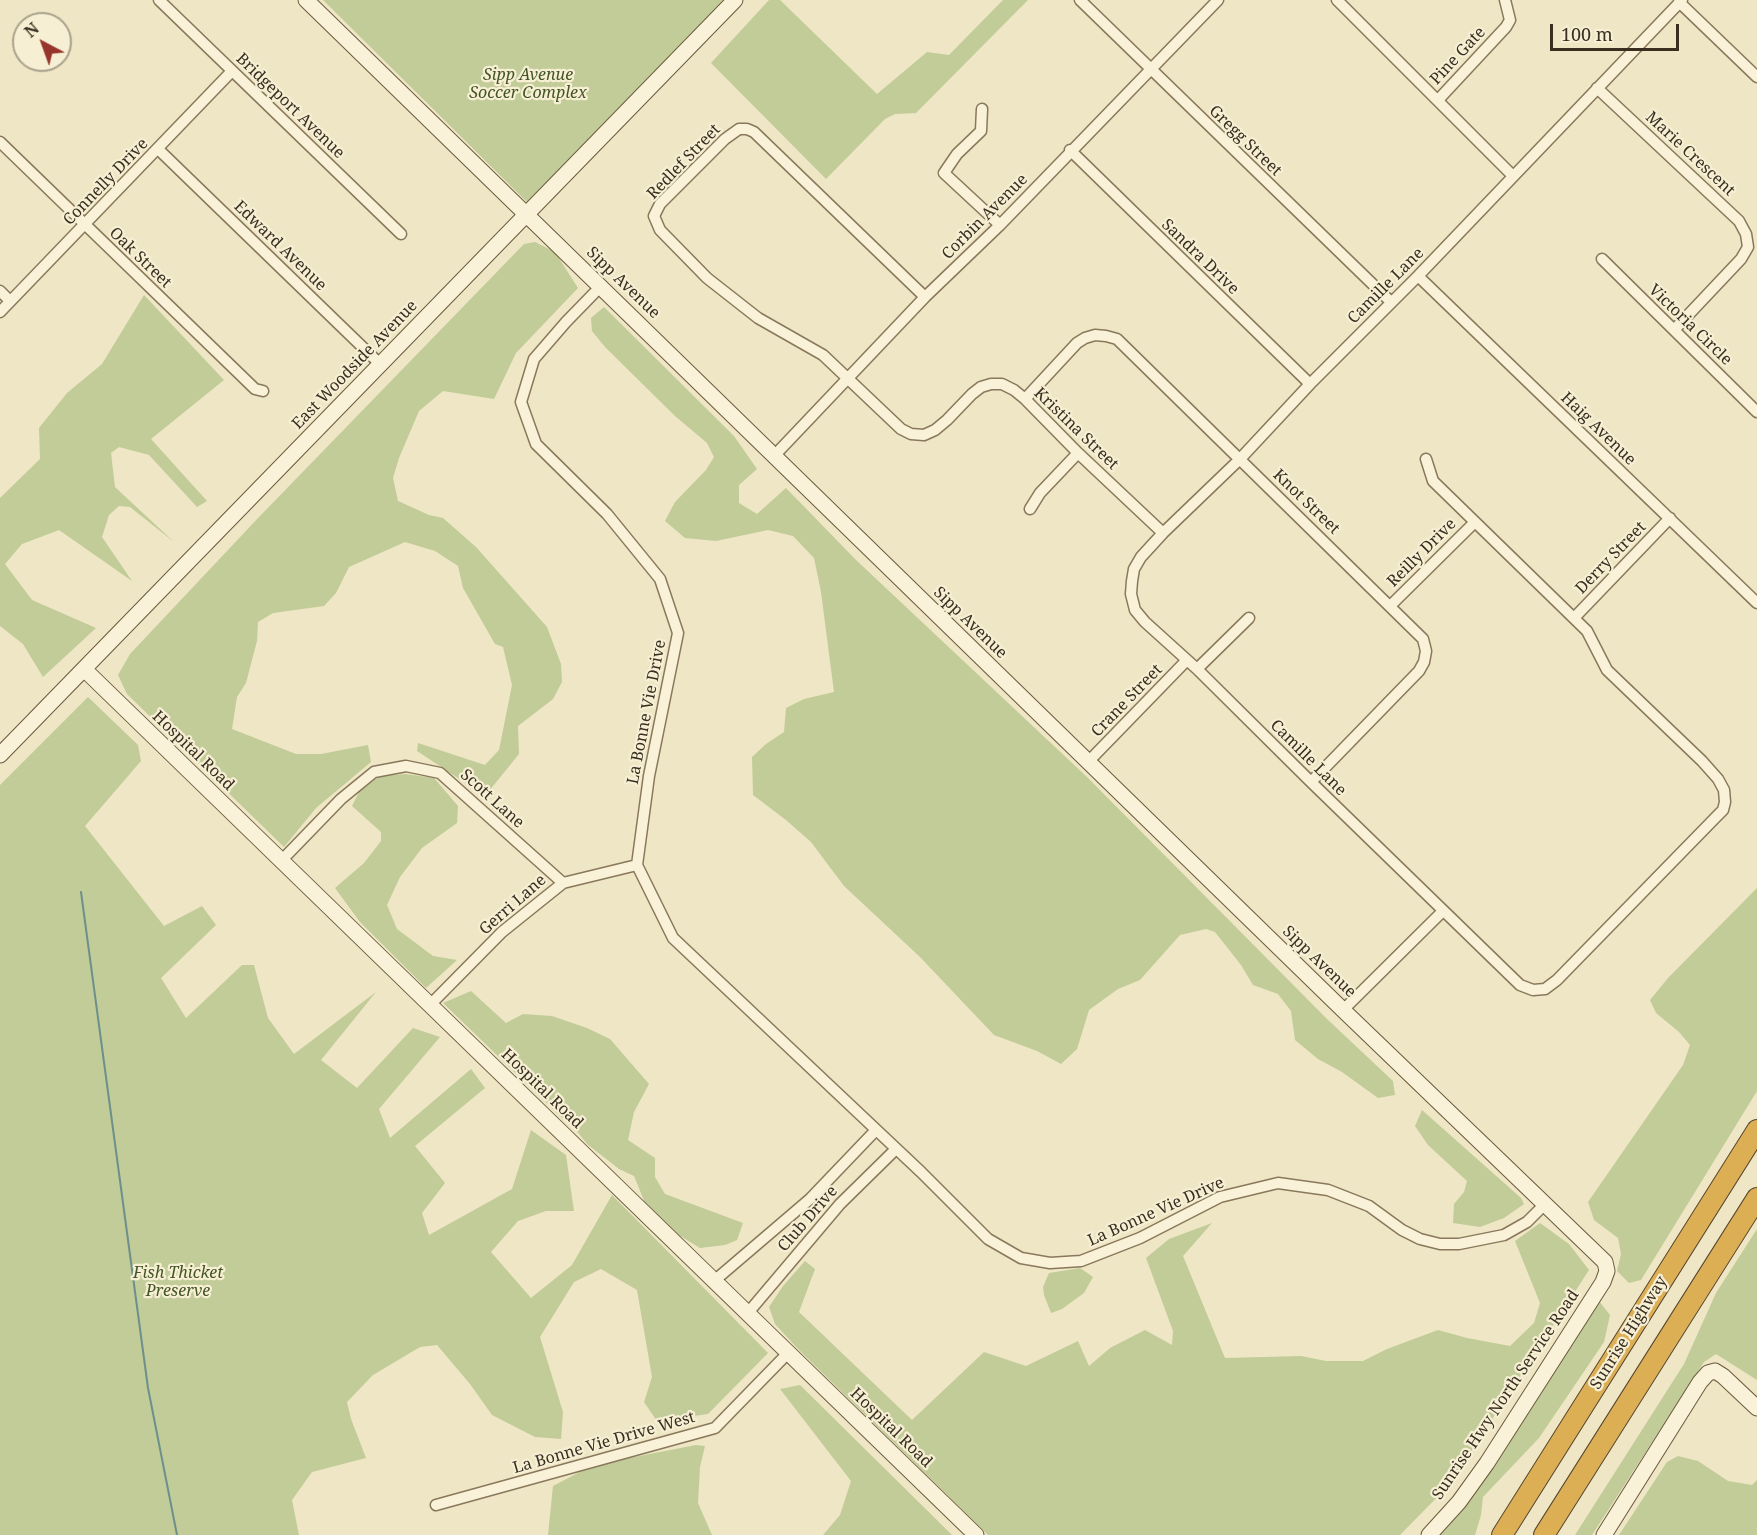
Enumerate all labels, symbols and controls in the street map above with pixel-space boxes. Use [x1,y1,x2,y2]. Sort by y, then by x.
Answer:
north arrow [12,12,72,72]
scale bar [1553,12,1682,50]
text: N [20,17,43,42]
text: 100 m [1561,22,1613,46]
street label: Pine Gate [1426,23,1490,89]
street label: Bridgeport Avenue [232,49,348,163]
park label: Sipp Avenue Soccer Complex [469,65,587,103]
street label: Gregg Street [1205,102,1285,180]
street label: Marie Crescent [1641,108,1739,200]
street label: Redlef Street [643,120,725,204]
street label: Connelly Drive [60,135,152,229]
street label: Corbin Avenue [938,170,1032,264]
street label: Edward Avenue [230,197,330,295]
street label: Sandra Drive [1157,215,1243,299]
street label: Oak Street [105,224,175,292]
street label: Sipp Avenue [582,243,664,323]
street label: Camille Lane [1344,244,1428,328]
street label: Victoria Circle [1644,280,1736,370]
street label: East Woodside Avenue [288,296,422,434]
street label: Kristina Street [1030,384,1122,474]
street label: Haig Avenue [1557,388,1639,470]
street label: Knot Street [1269,466,1343,538]
street label: Reilly Drive [1384,515,1460,591]
street label: Derry Street [1572,518,1650,598]
street label: Sipp Avenue [929,583,1011,663]
street label: La Bonne Vie Drive [624,638,670,786]
street label: Crane Street [1088,661,1166,741]
street label: Hospital Road [148,707,238,795]
street label: Camille Lane [1266,716,1350,800]
street label: Scott Lane [456,765,528,833]
street label: Gerri Lane [476,871,550,939]
street label: Sipp Avenue [1278,922,1360,1002]
street label: Hospital Road [497,1045,587,1133]
street label: La Bonne Vie Drive [1085,1173,1227,1251]
street label: Club Drive [774,1182,842,1256]
park label: Fish Thicket Preserve [133,1263,223,1301]
street label: Sunrise Highway [1586,1273,1672,1393]
street label: Sunrise Hwy North Service Road [1429,1287,1583,1503]
street label: Hospital Road [846,1384,936,1472]
street label: La Bonne Vie Drive West [511,1408,697,1478]

